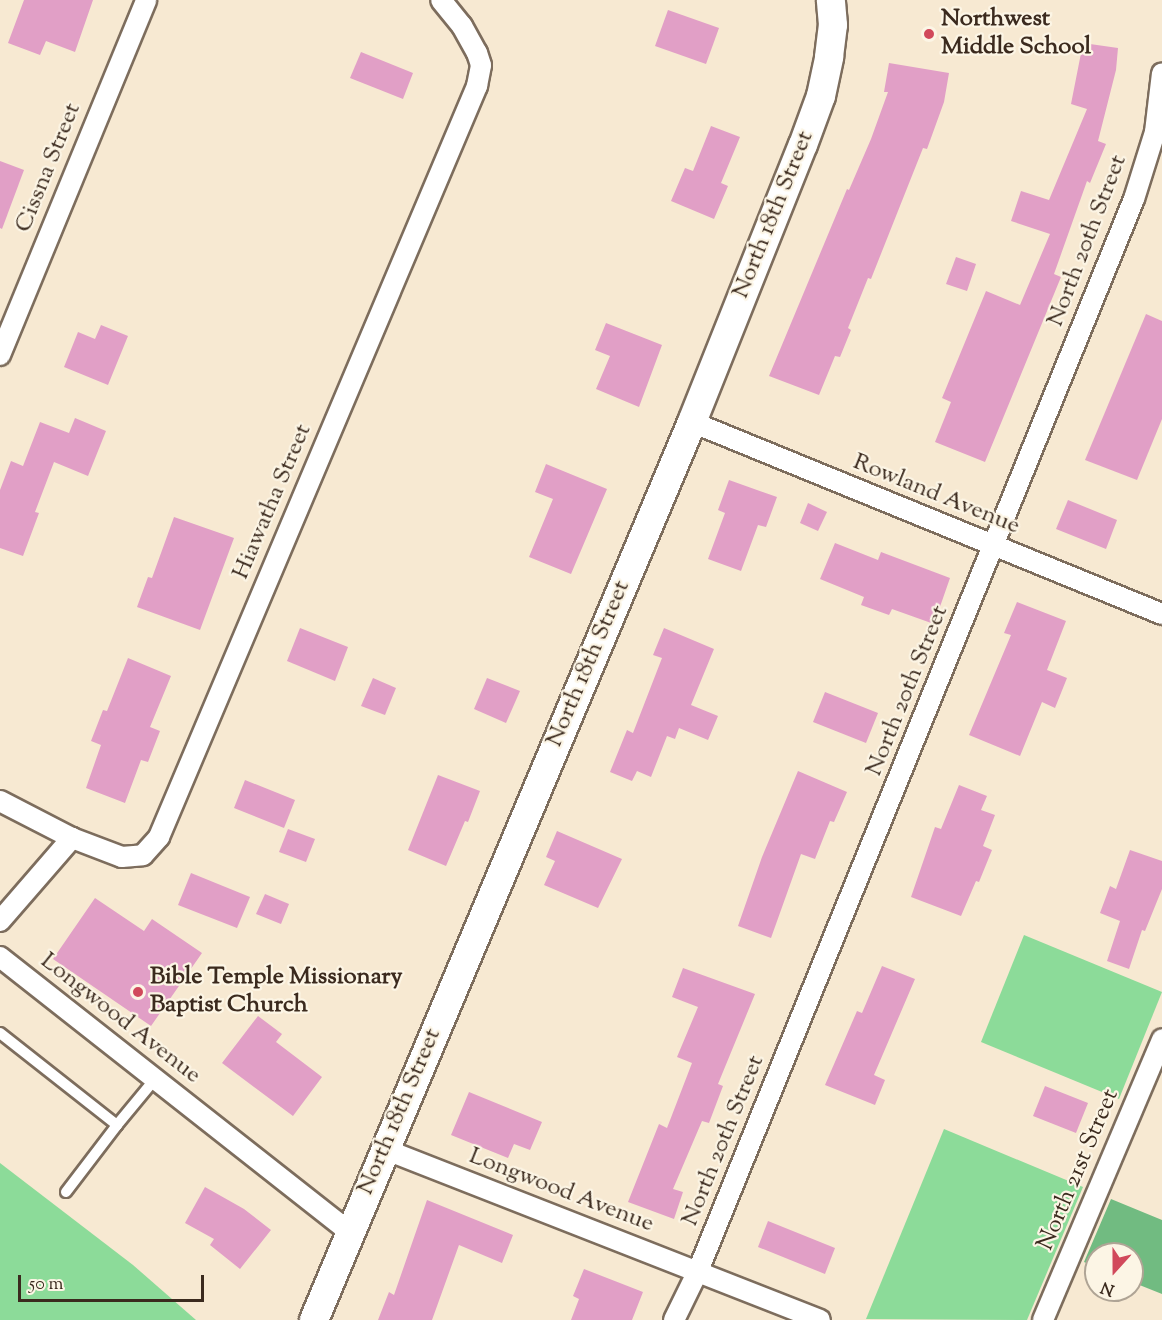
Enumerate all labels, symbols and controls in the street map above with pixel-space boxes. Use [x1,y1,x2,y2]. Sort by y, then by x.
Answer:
place label: Northwest Middle School [941,6,1091,62]
marker: Northwest Middle School [922,27,936,41]
street label: Cissna Street [10,99,88,237]
street label: North 18th Street [727,127,821,303]
street label: North 20th Street [1042,151,1134,331]
street label: Hiawatha Street [227,420,319,584]
street label: Rowland Avenue [848,448,1024,542]
street label: North 18th Street [541,577,637,751]
street label: North 20th Street [861,601,955,781]
street label: Longwood Avenue [34,947,206,1091]
place label: Bible Temple Missionary Baptist Church [150,964,402,1020]
marker: Bible Temple Missionary Baptist Church [131,985,145,999]
street label: North 18th Street [352,1025,448,1199]
street label: North 20th Street [677,1051,771,1231]
street label: North 21st Street [1032,1085,1126,1255]
street label: Longwood Avenue [465,1143,657,1239]
north arrow [1084,1242,1144,1302]
scale bar [21,1263,207,1301]
text: 50 m [29,1272,63,1298]
text: N [1098,1274,1118,1300]

